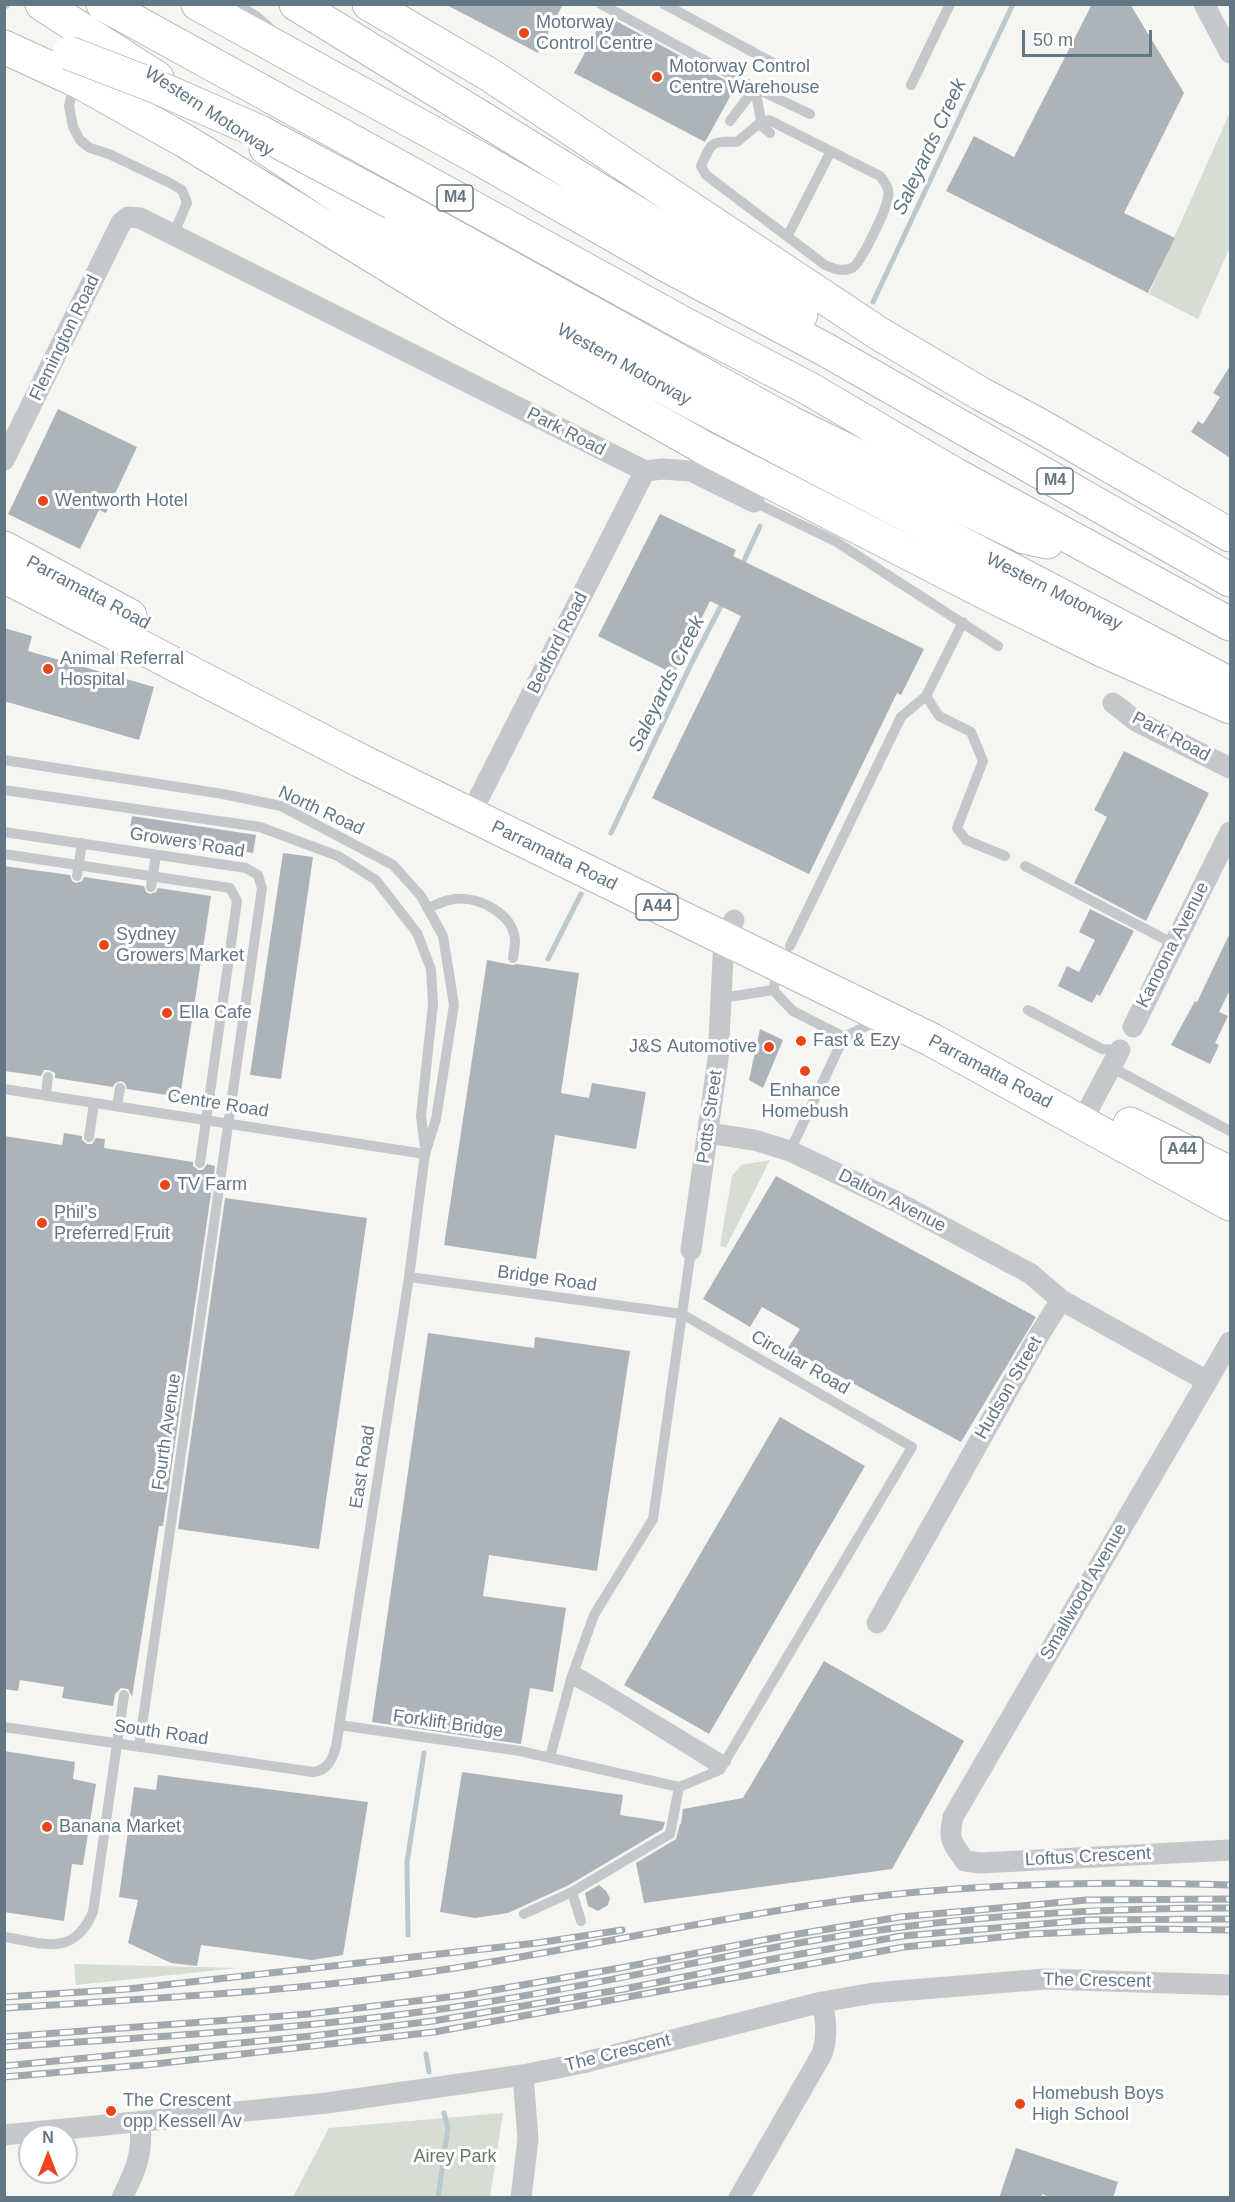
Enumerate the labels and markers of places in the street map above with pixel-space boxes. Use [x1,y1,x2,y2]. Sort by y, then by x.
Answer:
place label: Motorway Control Centre [536,12,653,54]
marker: Motorway Control Centre [517,26,531,40]
place label: Motorway Control Centre Warehouse [669,56,819,98]
marker: Motorway Control Centre Warehouse [650,70,664,84]
place label: Wentworth Hotel [55,490,188,512]
marker: Wentworth Hotel [36,494,50,508]
place label: Animal Referral Hospital [60,648,184,690]
marker: Animal Referral Hospital [41,662,55,676]
place label: Sydney Growers Market [116,924,244,966]
marker: Sydney Growers Market [97,938,111,952]
place label: Ella Cafe [179,1002,252,1024]
marker: Ella Cafe [160,1006,174,1020]
place label: Fast & Ezy [813,1030,900,1052]
marker: Fast & Ezy [794,1034,808,1048]
place label: J&S Automotive [629,1036,757,1058]
marker: J&S Automotive [762,1040,776,1054]
marker: Enhance Homebush [798,1064,812,1078]
place label: Enhance Homebush [761,1080,849,1122]
place label: TV Farm [177,1174,247,1196]
marker: TV Farm [158,1178,172,1192]
place label: Phil’s Preferred Fruit [54,1202,170,1244]
marker: Phil’s Preferred Fruit [35,1216,49,1230]
place label: Banana Market [59,1816,181,1838]
marker: Banana Market [40,1820,54,1834]
place label: Homebush Boys High School [1032,2083,1164,2126]
place label: The Crescent opp Kessell Av [123,2090,242,2132]
marker: Homebush Boys High School [1013,2097,1027,2111]
marker: The Crescent opp Kessell Av [104,2104,118,2118]

